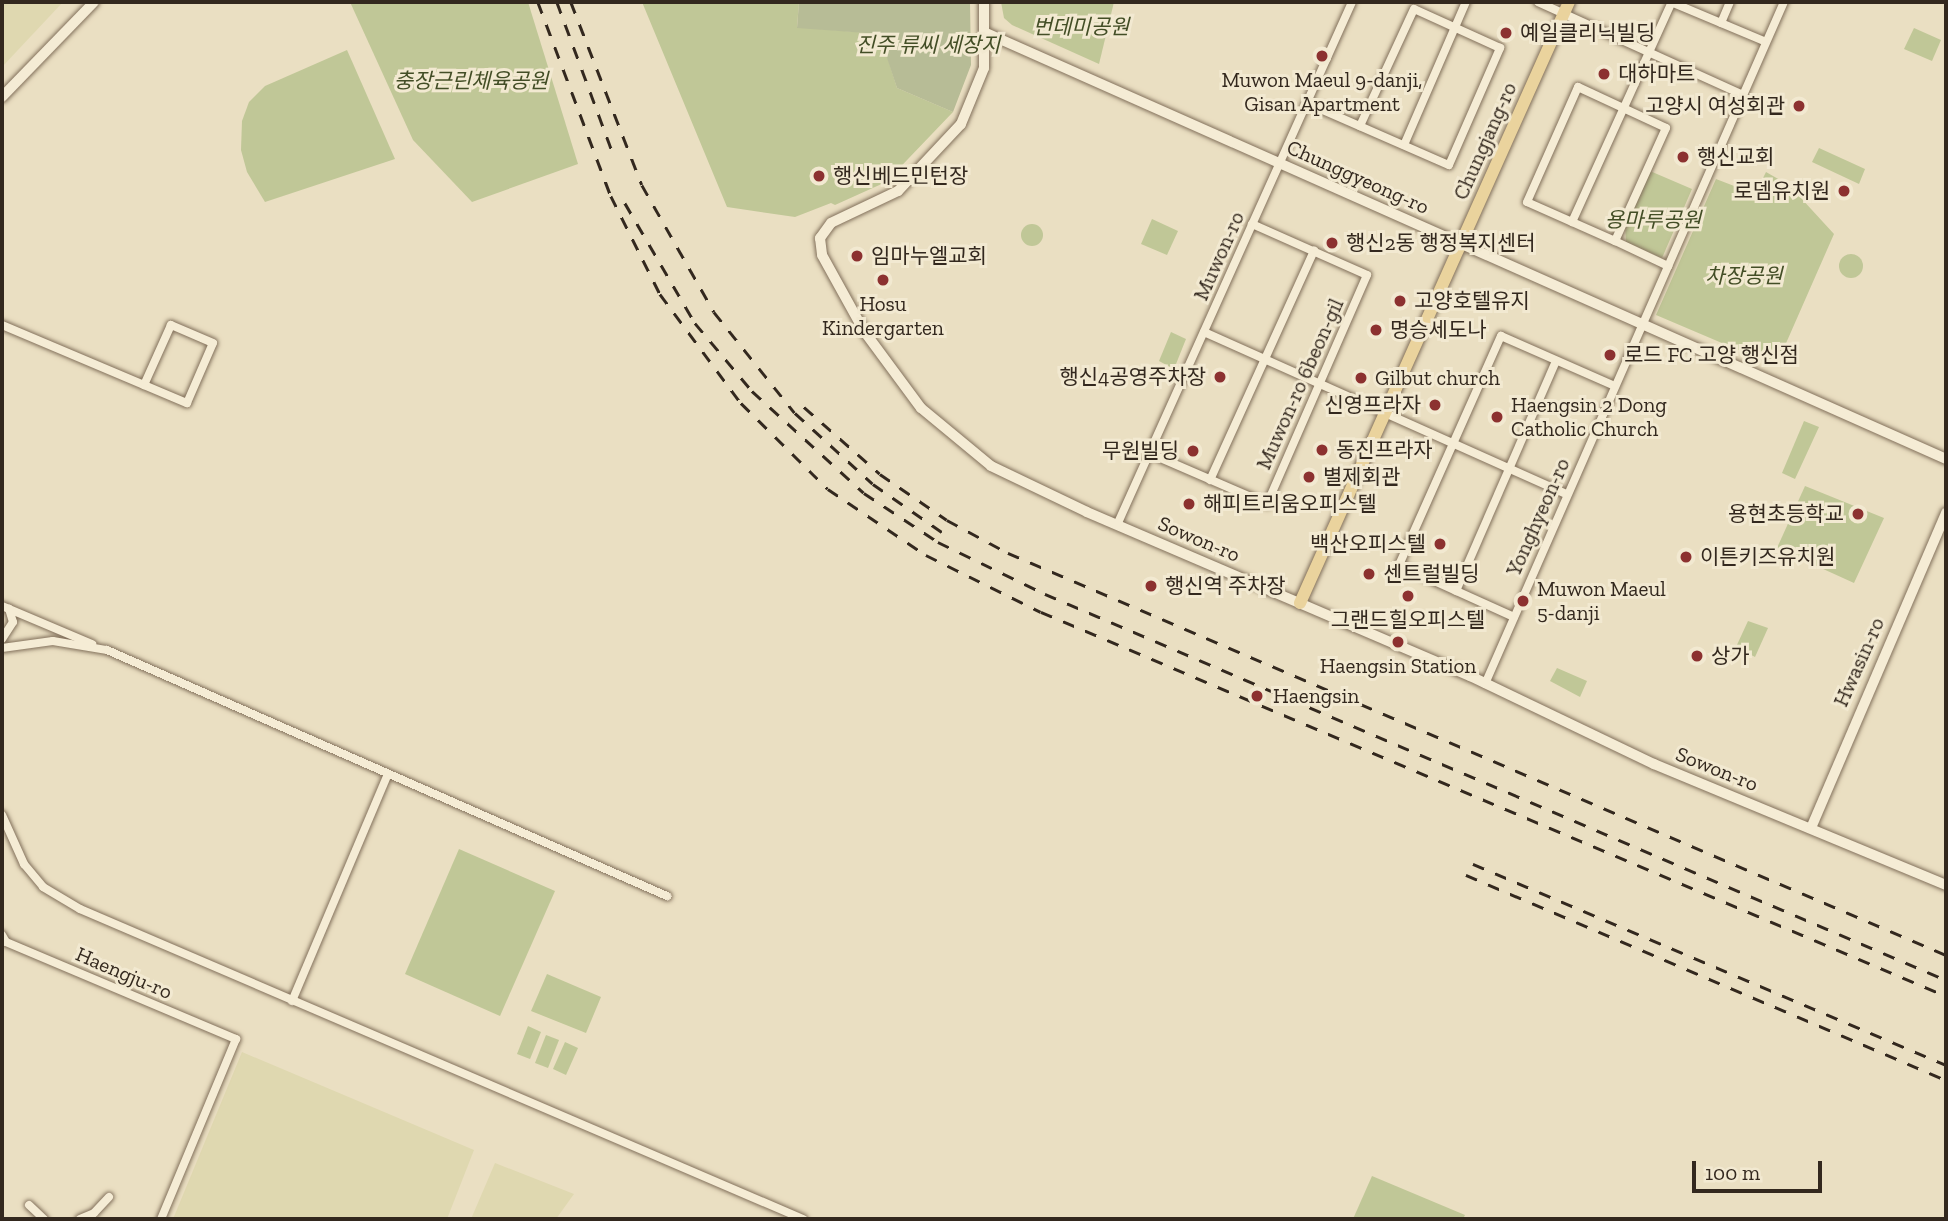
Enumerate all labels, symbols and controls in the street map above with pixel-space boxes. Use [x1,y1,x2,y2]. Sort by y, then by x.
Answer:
park label: 번데미공원 [1033,14,1129,40]
place label: 예일클리닉빌딩 [1520,20,1655,46]
marker: 예일클리닉빌딩 [1498,25,1514,41]
park label: 진주 류씨 세장지 [856,32,1000,58]
marker: Muwon Maeul 9-danji, Gisan Apartment [1314,48,1330,64]
place label: 대하마트 [1618,61,1695,87]
marker: 대하마트 [1596,66,1612,82]
place label: Muwon Maeul 9-danji, Gisan Apartment [1221,67,1423,117]
park label: 충장근린체육공원 [394,68,548,94]
street label: Chungjang-ro [1448,78,1522,204]
place label: 고양시 여성회관 [1645,93,1785,119]
marker: 고양시 여성회관 [1791,98,1807,114]
street label: Chunggyeong-ro [1283,134,1433,220]
place label: 행신교회 [1697,144,1774,170]
marker: 행신교회 [1675,149,1691,165]
place label: 행신베드민턴장 [833,163,968,189]
marker: 행신베드민턴장 [811,168,827,184]
place label: 로뎀유치원 [1733,178,1830,204]
marker: 로뎀유치원 [1836,183,1852,199]
park label: 용마루공원 [1605,207,1701,233]
street label: Muwon-ro [1188,208,1250,304]
place label: 행신2동 행정복지센터 [1346,230,1535,256]
marker: 행신2동 행정복지센터 [1324,235,1340,251]
place label: 임마누엘교회 [871,243,987,269]
marker: 임마누엘교회 [849,248,865,264]
park label: 차장공원 [1705,263,1783,289]
marker: Hosu Kindergarten [875,272,891,288]
place label: 고양호텔유지 [1414,288,1530,314]
place label: Hosu Kindergarten [822,291,944,341]
marker: 고양호텔유지 [1392,293,1408,309]
street label: Muwon-ro 6beon-gil [1251,295,1349,473]
place label: 명승세도나 [1390,317,1487,343]
marker: 명승세도나 [1368,322,1384,338]
place label: 로드 FC 고양 행신점 [1624,342,1799,368]
marker: 로드 FC 고양 행신점 [1602,347,1618,363]
place label: 행신4공영주차장 [1059,364,1206,390]
place label: Gilbut church [1375,365,1500,391]
marker: 행신4공영주차장 [1212,369,1228,385]
marker: Gilbut church [1353,370,1369,386]
place label: 신영프라자 [1324,392,1421,418]
place label: Haengsin 2 Dong Catholic Church [1511,392,1667,442]
marker: 신영프라자 [1427,397,1443,413]
marker: Haengsin 2 Dong Catholic Church [1489,409,1505,425]
place label: 동진프라자 [1336,437,1433,463]
place label: 무원빌딩 [1102,438,1179,464]
marker: 동진프라자 [1314,442,1330,458]
marker: 무원빌딩 [1185,443,1201,459]
street label: Yonghyeon-ro [1501,454,1575,580]
place label: 별제회관 [1323,464,1400,490]
marker: 별제회관 [1301,469,1317,485]
place label: 해피트리움오피스텔 [1203,491,1377,517]
marker: 해피트리움오피스텔 [1181,496,1197,512]
place label: 용현초등학교 [1728,501,1844,527]
marker: 용현초등학교 [1850,506,1866,522]
street label: Sowon-ro [1154,510,1244,568]
place label: 백산오피스텔 [1310,531,1426,557]
marker: 백산오피스텔 [1432,536,1448,552]
place label: 이튼키즈유치원 [1700,544,1835,570]
marker: 이튼키즈유치원 [1678,549,1694,565]
place label: 센트럴빌딩 [1383,561,1480,587]
marker: 센트럴빌딩 [1361,566,1377,582]
place label: 행신역 주차장 [1165,573,1286,599]
place label: Muwon Maeul 5-danji [1537,576,1666,626]
marker: 행신역 주차장 [1143,578,1159,594]
marker: 그랜드힐오피스텔 [1400,588,1416,604]
marker: Muwon Maeul 5-danji [1515,593,1531,609]
place label: 그랜드힐오피스텔 [1331,607,1485,633]
street label: Hwasin-ro [1828,614,1890,710]
marker: Haengsin Station [1390,634,1406,650]
place label: 상가 [1711,643,1750,669]
marker: 상가 [1689,648,1705,664]
place label: Haengsin Station [1320,653,1476,679]
place label: Haengsin [1273,683,1359,709]
marker: Haengsin [1247,686,1267,706]
street label: Sowon-ro [1672,741,1762,797]
street label: Haengju-ro [72,941,176,1005]
scale bar [1696,1148,1826,1192]
text: 100 m [1705,1160,1760,1185]

